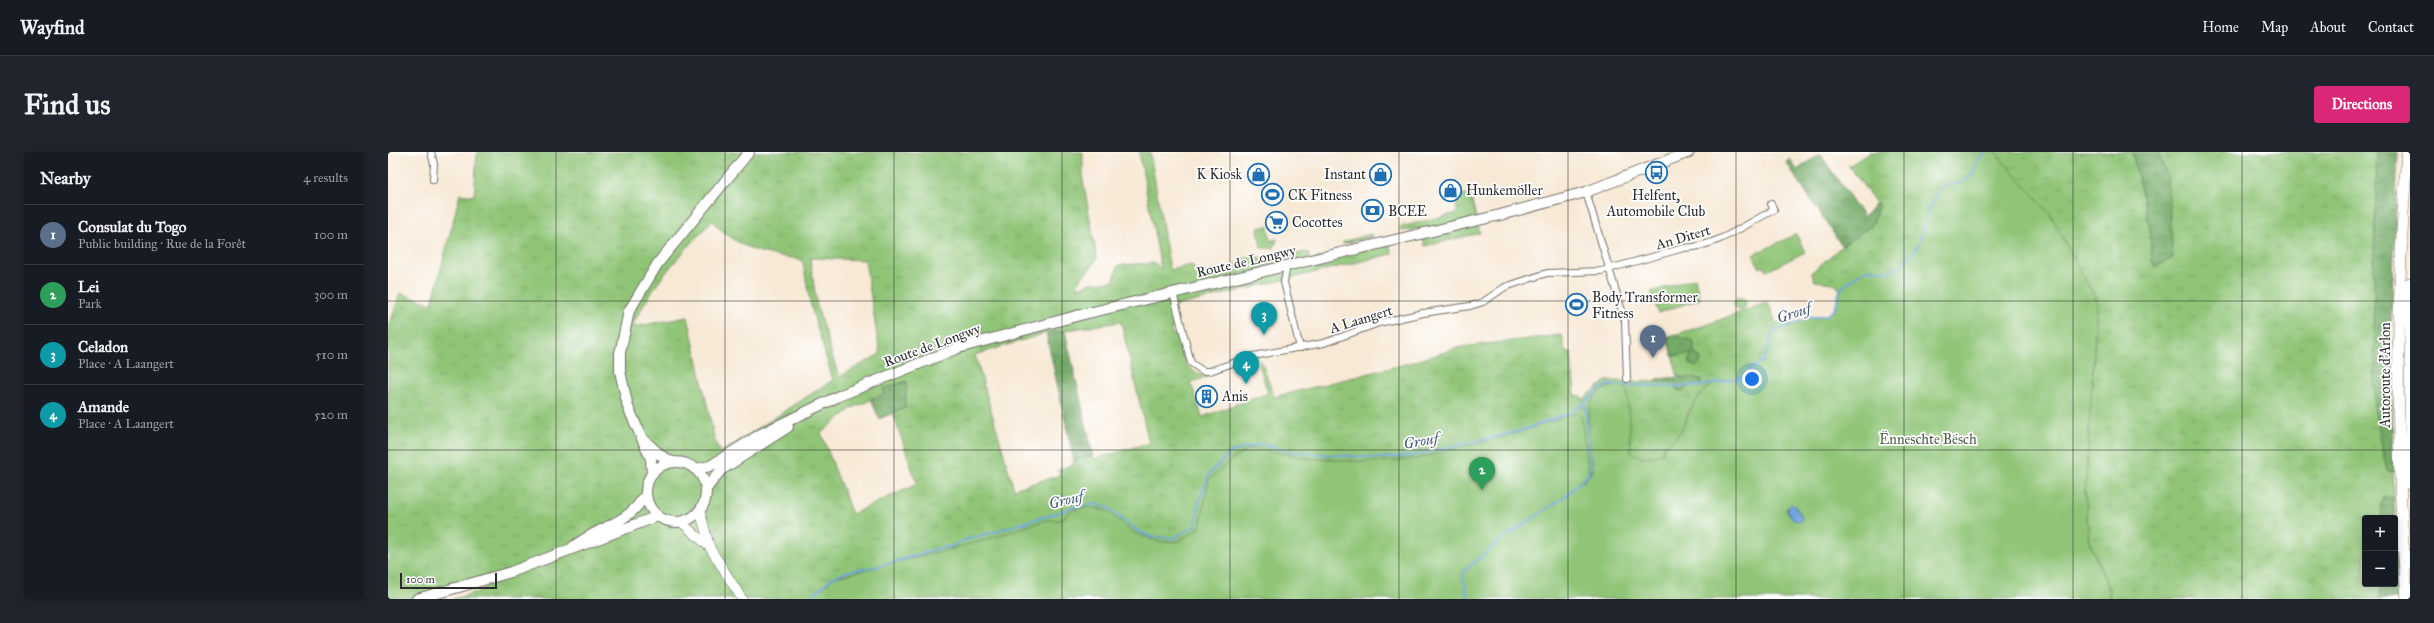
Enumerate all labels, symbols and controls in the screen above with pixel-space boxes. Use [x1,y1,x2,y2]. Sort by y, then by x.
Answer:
text: Wayfind [20,16,85,39]
text: Home [2202,19,2239,36]
text: Map [2261,19,2288,36]
text: About [2310,19,2346,36]
text: Contact [2368,19,2414,36]
button: Directions [2314,86,2410,123]
text: Find us [24,87,110,122]
bus stop icon: Helfent, Automobile Club [1643,160,1669,186]
shop icon: K Kiosk [1245,161,1271,187]
shop icon: Instant [1368,161,1394,187]
place label: K Kiosk [1197,166,1242,183]
place label: Instant [1324,166,1366,183]
text: Nearby [40,168,91,189]
text: 4 results [303,170,348,186]
shop icon: Hunkemöller [1437,177,1463,203]
sports icon: CK Fitness [1259,182,1285,208]
place label: Hunkemöller [1466,182,1543,199]
place label: CK Fitness [1288,187,1352,204]
place label: Helfent, Automobile Club [1606,187,1705,220]
bank icon: BCEE [1359,198,1385,224]
place label: BCEE [1388,203,1427,220]
supermarket icon: Cocottes [1264,209,1290,235]
place label: Cocottes [1292,214,1343,231]
text: Consulat du Togo [78,218,187,236]
street label: An Ditert [1653,222,1712,254]
text: 1 [50,227,56,243]
text: 100 m [314,227,348,243]
text: Public building · Rue de la Forêt [78,236,246,252]
street label: Route de Longwy [1195,242,1298,281]
text: Lei [78,278,99,296]
text: 2 [50,287,56,303]
text: 300 m [314,287,348,303]
place label: Body Transformer Fitness [1592,289,1699,322]
sports icon: Body Transformer Fitness [1564,292,1590,318]
text: Park [78,296,102,312]
water label: Grouf [1775,298,1817,327]
pin: 3 [1251,302,1277,335]
street label: A Laangert [1327,302,1395,337]
street label: Route de Longwy [882,320,983,371]
street label: Autoroute d'Arlon [2377,322,2394,429]
pin: 1 [1640,325,1666,358]
text: Celadon [78,338,128,356]
text: 3 [50,347,56,363]
text: 510 m [316,347,348,363]
pin: 4 [1233,351,1259,384]
text: Place · A Laangert [78,356,174,372]
your location [1742,369,1762,389]
building icon: Anis [1193,383,1219,409]
place label: Anis [1221,388,1248,405]
text: Amande [78,398,129,416]
text: 4 [49,407,57,423]
text: 520 m [314,407,348,423]
text: Place · A Laangert [78,416,174,432]
water label: Grouf [1402,428,1444,453]
park label: Ënneschte Bësch [1879,430,1977,448]
pin: 2 [1469,457,1495,490]
water label: Grouf [1047,486,1089,513]
map controls [2362,515,2398,587]
button: + [2362,515,2398,551]
button: − [2362,551,2398,587]
scale bar [400,571,497,590]
text: 100 m [406,573,435,586]

